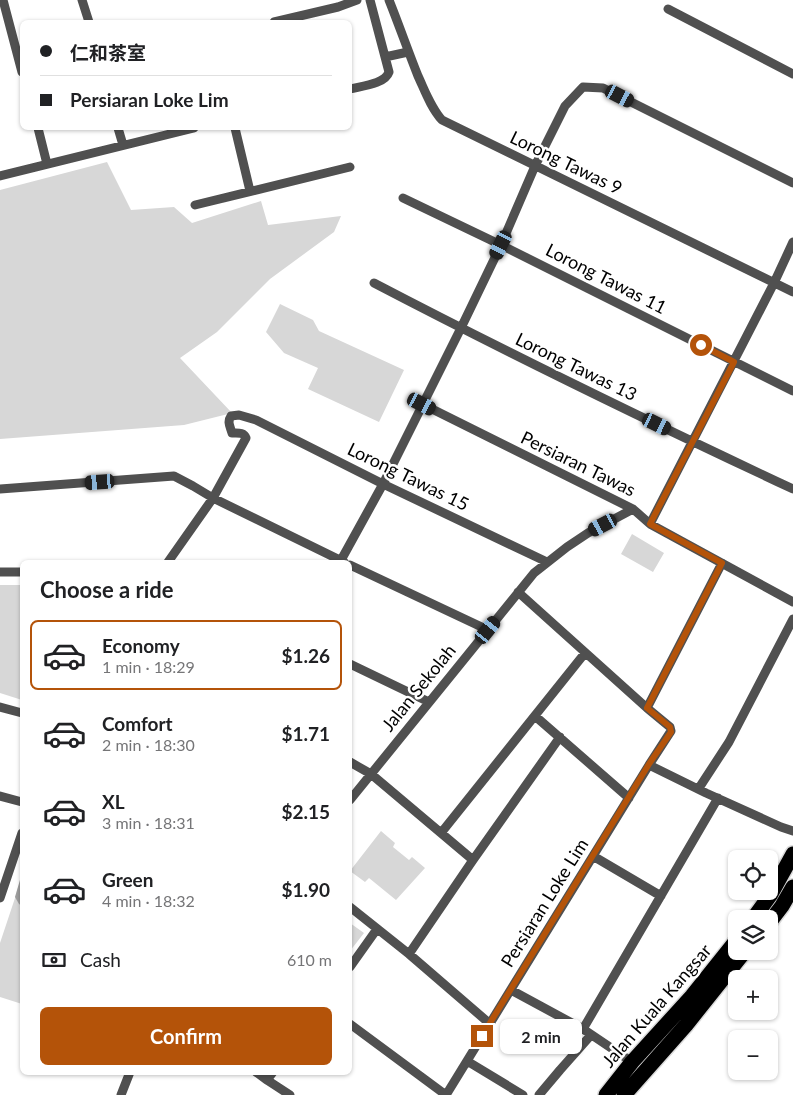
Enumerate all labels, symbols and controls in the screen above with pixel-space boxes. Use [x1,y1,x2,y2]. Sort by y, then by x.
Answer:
text: 仁和茶室 [70,41,146,64]
car [603,83,636,109]
text: Persiaran Loke Lim [70,88,229,111]
street label: Lorong Tawas 9 [507,125,626,199]
car [487,228,514,262]
street label: Lorong Tawas 11 [542,238,670,318]
street label: Lorong Tawas 13 [512,327,641,405]
route start [690,334,712,356]
car [405,391,438,417]
car [640,411,673,437]
street label: Persiaran Tawas [517,426,640,500]
street label: Lorong Tawas 15 [344,437,473,515]
car [84,473,115,491]
car [586,511,619,539]
text: Choose a ride [40,576,174,603]
car [472,614,503,646]
icon: car [42,633,87,678]
text: Economy [102,634,180,657]
street label: Jalan Sekolah [377,640,460,735]
text: $1.26 [281,644,330,667]
text: 1 min · 18:29 [102,657,195,676]
icon: car [42,711,87,756]
text: Comfort [102,712,173,735]
text: $1.71 [281,722,330,745]
text: 2 min · 18:30 [102,735,195,754]
icon: car [42,789,87,834]
text: XL [102,790,125,813]
text: $2.15 [281,800,330,823]
text: 3 min · 18:31 [102,813,195,832]
street label: Persiaran Loke Lim [496,834,593,971]
map controls [728,850,778,1080]
button: locate [728,850,778,900]
icon: car [42,867,87,912]
text: Green [102,868,153,891]
text: $1.90 [281,878,330,901]
text: 4 min · 18:32 [102,891,195,910]
button: layers [728,910,778,960]
street label: Jalan Kuala Kangsar [597,939,716,1071]
icon: cash [40,946,68,974]
text: Cash [80,948,121,971]
text: 610 m [287,950,332,969]
button: + [728,970,778,1020]
button: Confirm [40,1007,332,1065]
callout: 2 min [500,1018,582,1054]
route end [471,1025,493,1047]
text: 2 min [521,1027,561,1046]
button: − [728,1030,778,1080]

